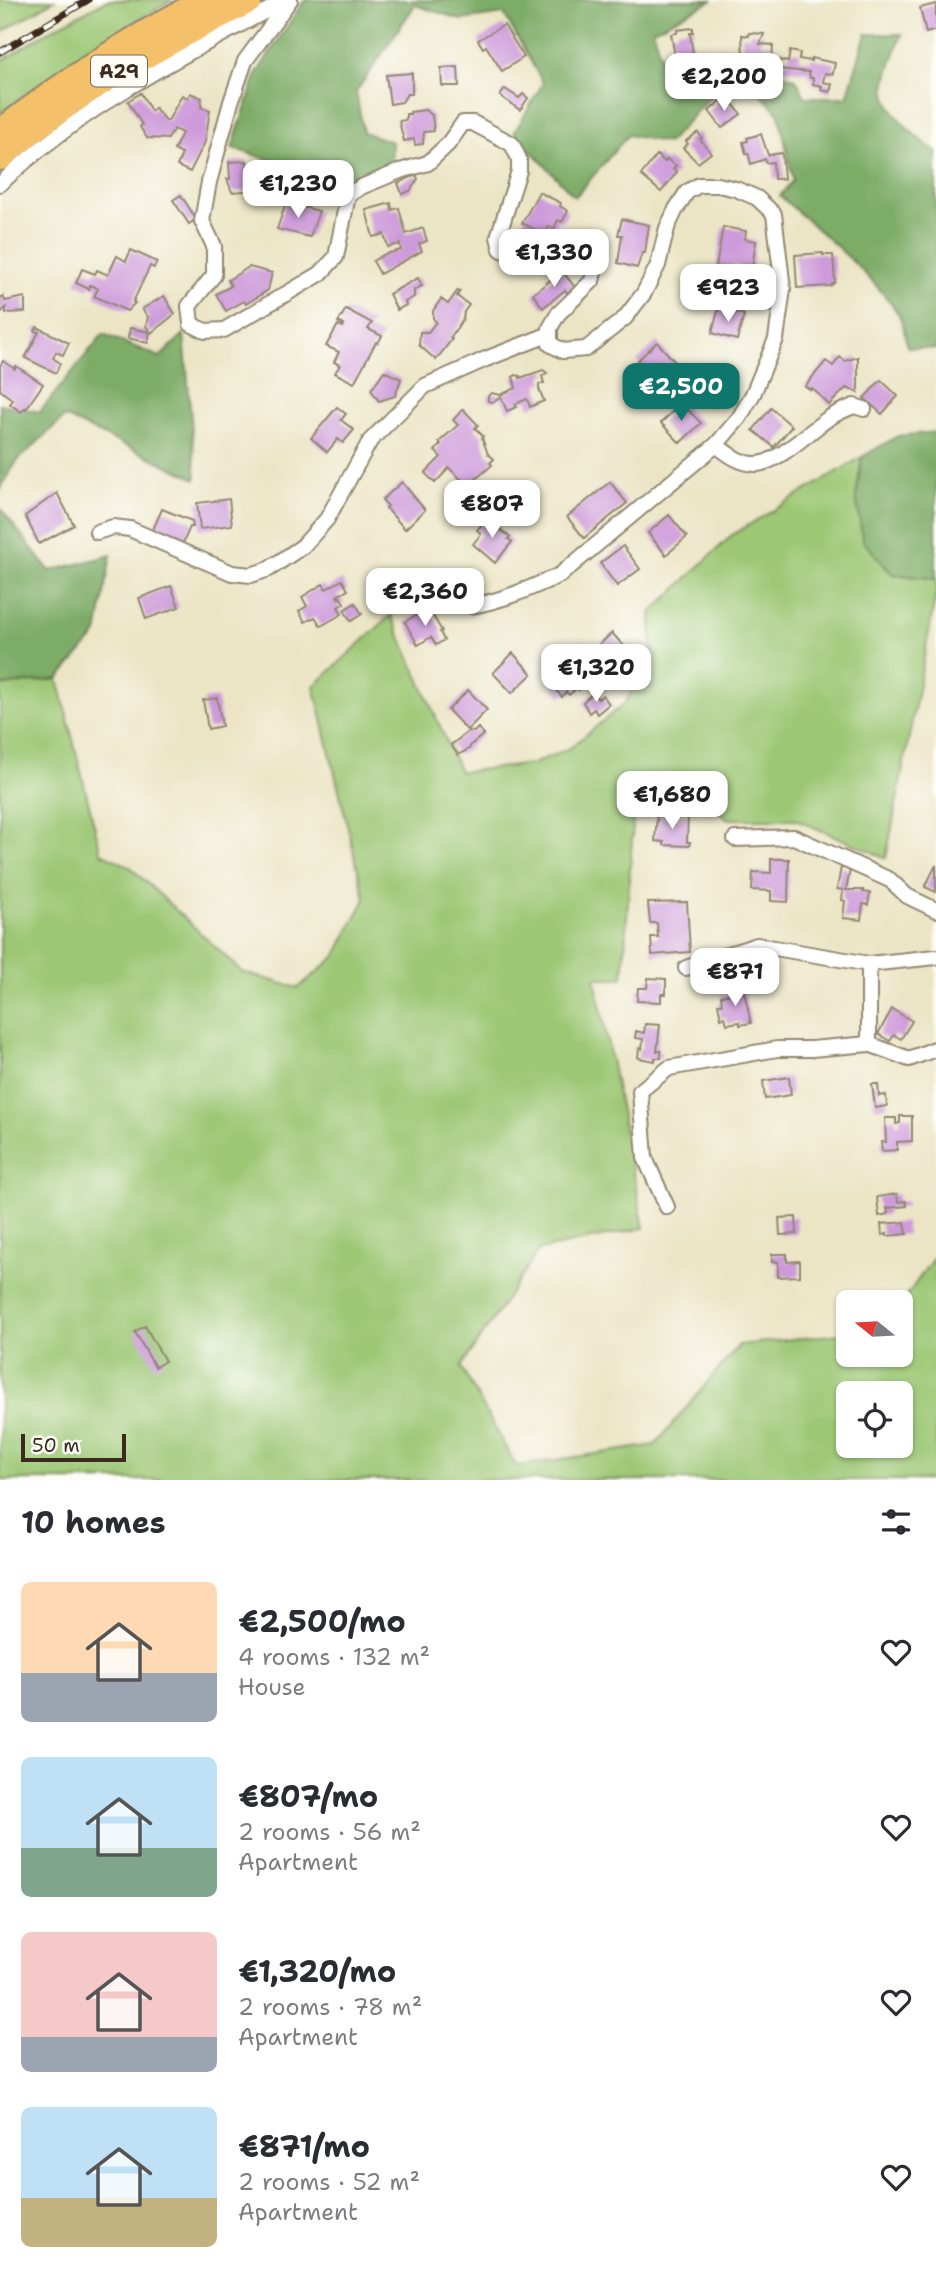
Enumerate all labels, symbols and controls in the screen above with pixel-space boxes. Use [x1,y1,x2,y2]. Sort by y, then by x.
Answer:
pin: €2,200 [667,54,781,113]
road number: A29 [91,55,147,86]
text: €2,200 [681,61,767,91]
pin: €1,230 [241,160,355,220]
text: €1,230 [259,168,337,198]
pin: €1,330 [497,230,611,289]
text: €1,330 [515,237,593,267]
pin: €923 [687,264,769,324]
text: €923 [696,272,760,302]
pin: €2,500 [624,364,738,423]
text: €2,500 [639,371,723,401]
pin: €807 [451,480,533,540]
text: €807 [460,488,524,518]
pin: €2,360 [368,568,482,628]
text: €2,360 [382,576,468,606]
pin: €1,320 [539,644,653,704]
text: €1,320 [557,652,635,682]
pin: €1,680 [615,772,729,831]
text: €1,680 [633,779,711,809]
pin: €871 [694,948,776,1008]
text: €871 [706,956,764,986]
north arrow [836,1290,914,1367]
map controls [836,1290,913,1458]
button: locate [836,1381,913,1458]
scale bar [21,1431,126,1463]
text: 50 m [32,1433,80,1458]
text: 10 homes [21,1502,166,1543]
icon: filters [877,1503,915,1541]
text: €2,500/mo [238,1601,406,1642]
icon: home [77,1610,161,1694]
icon: heart [877,1633,915,1671]
text: 4 rooms · 132 m² [238,1642,430,1672]
text: House [238,1672,306,1702]
text: €807/mo [238,1776,378,1817]
icon: home [77,1785,161,1869]
icon: heart [877,1808,915,1846]
text: 2 rooms · 56 m² [238,1817,421,1847]
text: Apartment [238,1847,358,1877]
text: €1,320/mo [238,1951,396,1992]
icon: home [77,1960,161,2044]
icon: heart [877,1983,915,2021]
text: 2 rooms · 78 m² [238,1992,422,2022]
text: Apartment [238,2022,358,2052]
text: €871/mo [238,2126,370,2167]
icon: home [77,2135,161,2219]
icon: heart [877,2158,915,2196]
text: 2 rooms · 52 m² [238,2167,420,2197]
text: Apartment [238,2197,358,2227]

